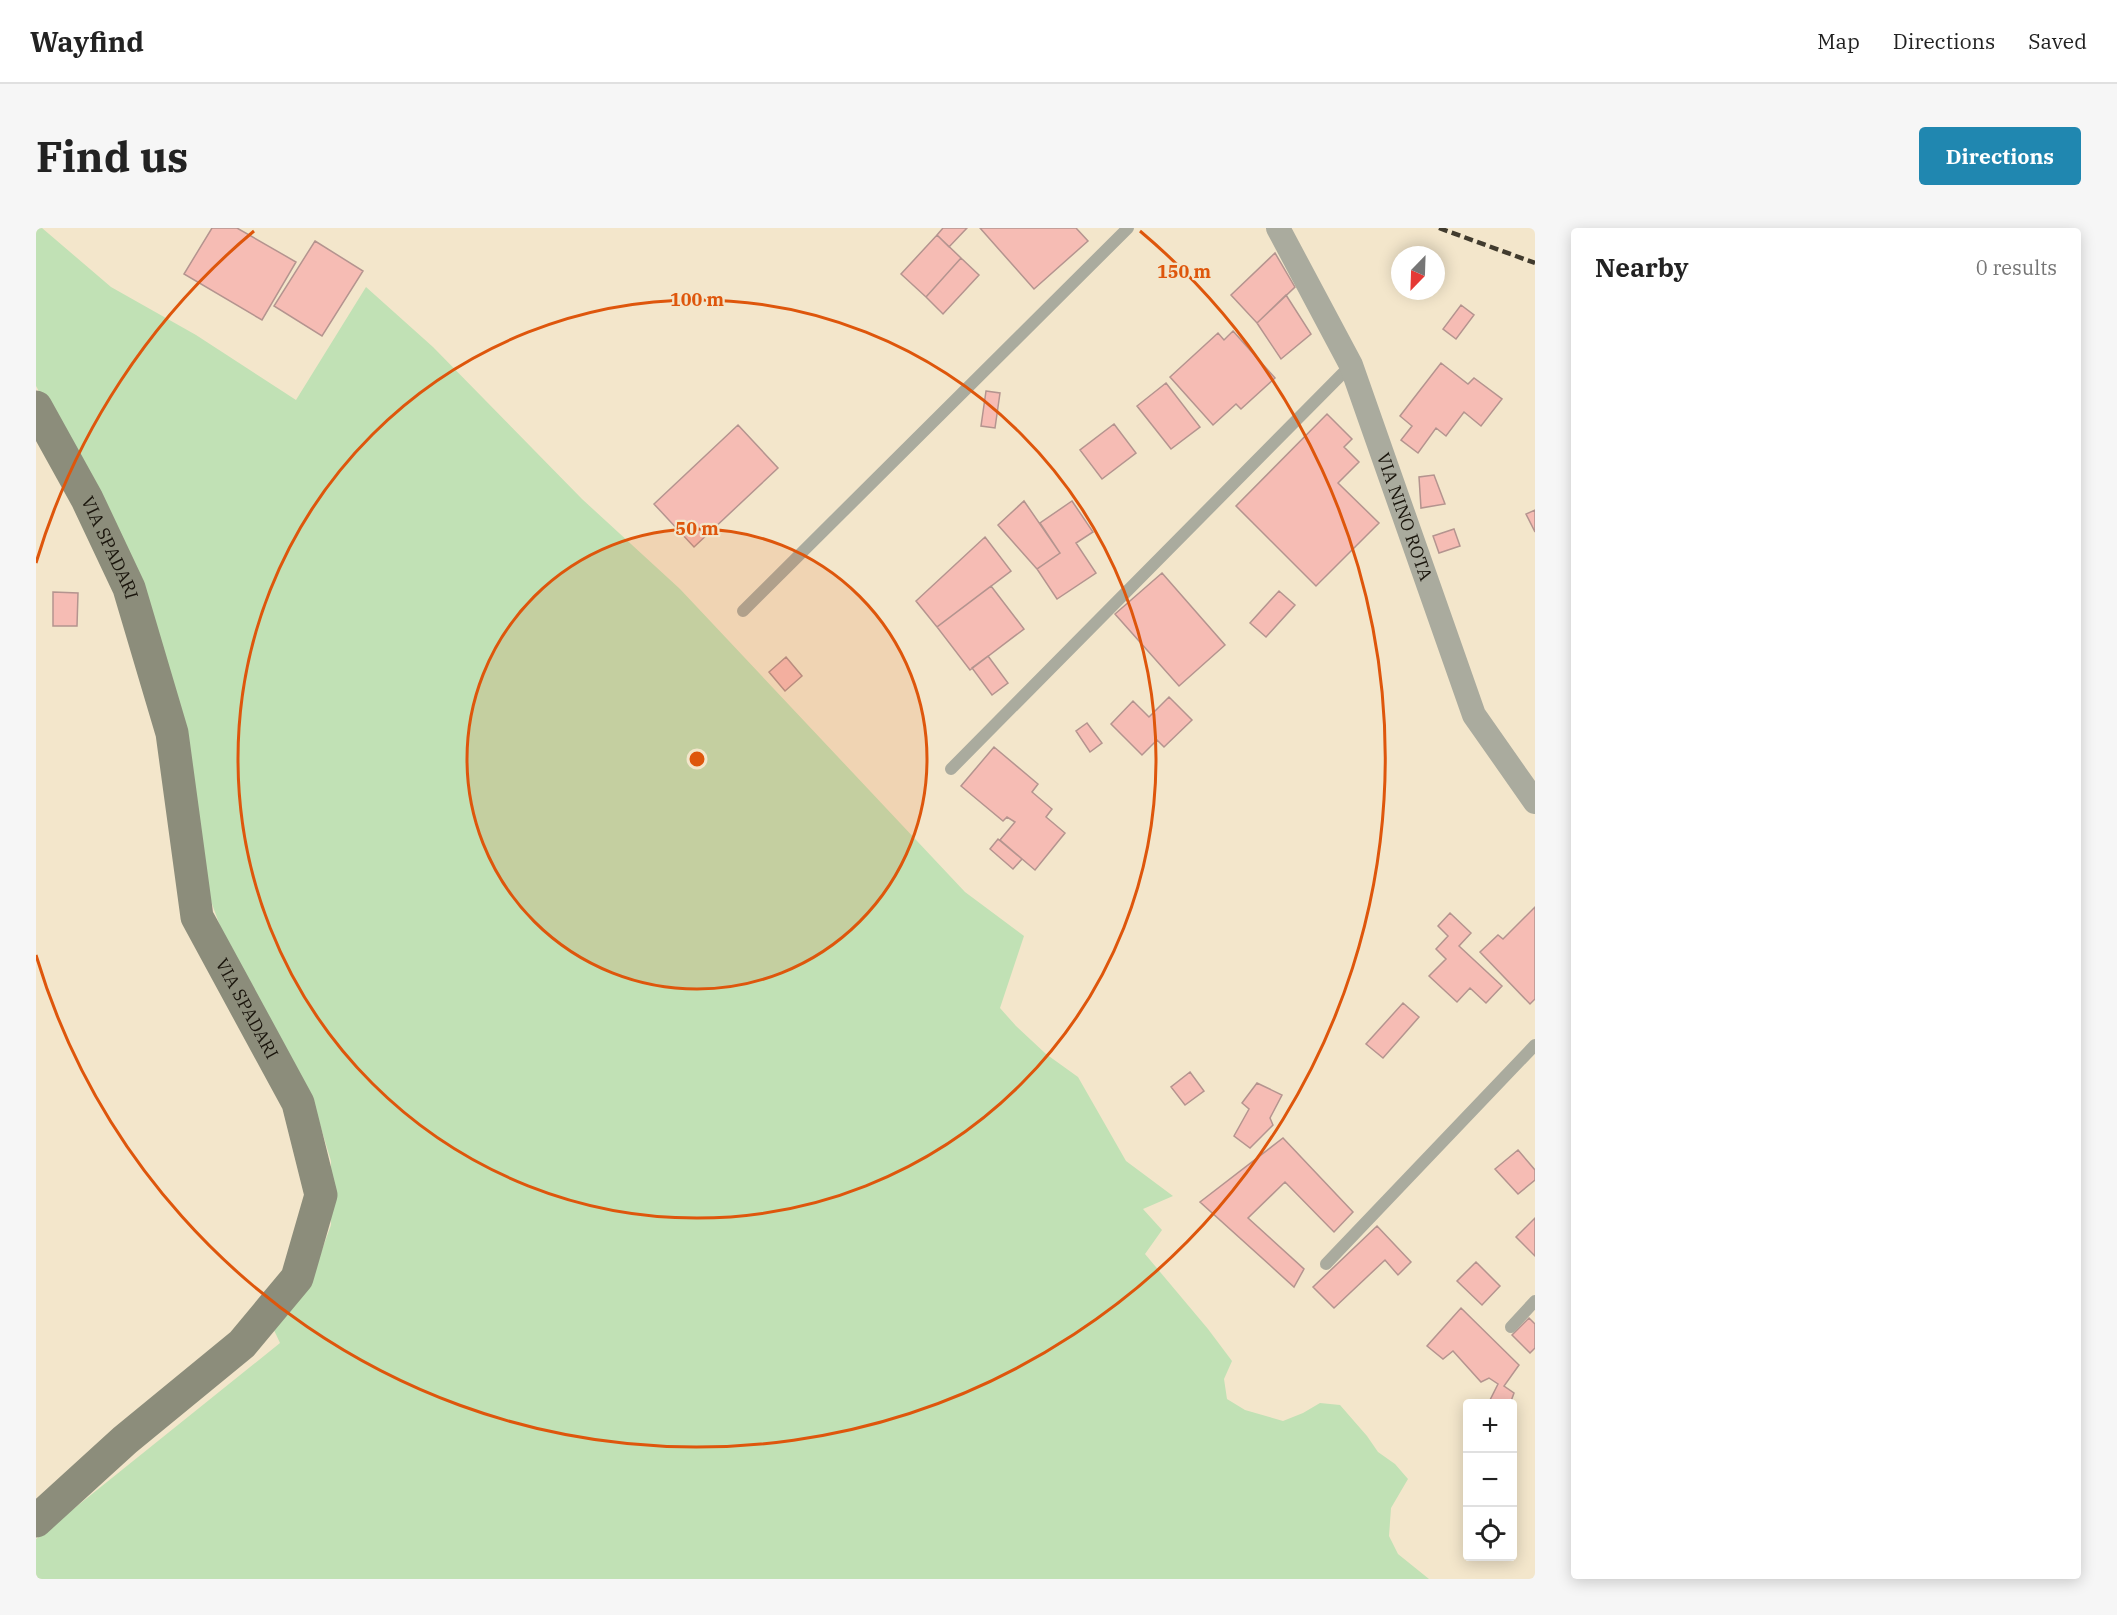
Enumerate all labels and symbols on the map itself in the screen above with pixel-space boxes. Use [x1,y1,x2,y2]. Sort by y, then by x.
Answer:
north arrow [1391,246,1445,300]
text: 150 m [1157,260,1212,283]
text: 100 m [670,288,725,311]
street label: VIA NINO ROTA [1372,450,1438,584]
street label: VIA SPADARI [76,492,144,602]
text: 50 m [675,517,719,540]
centre of rings [687,749,707,769]
street label: VIA SPADARI [211,954,284,1063]

